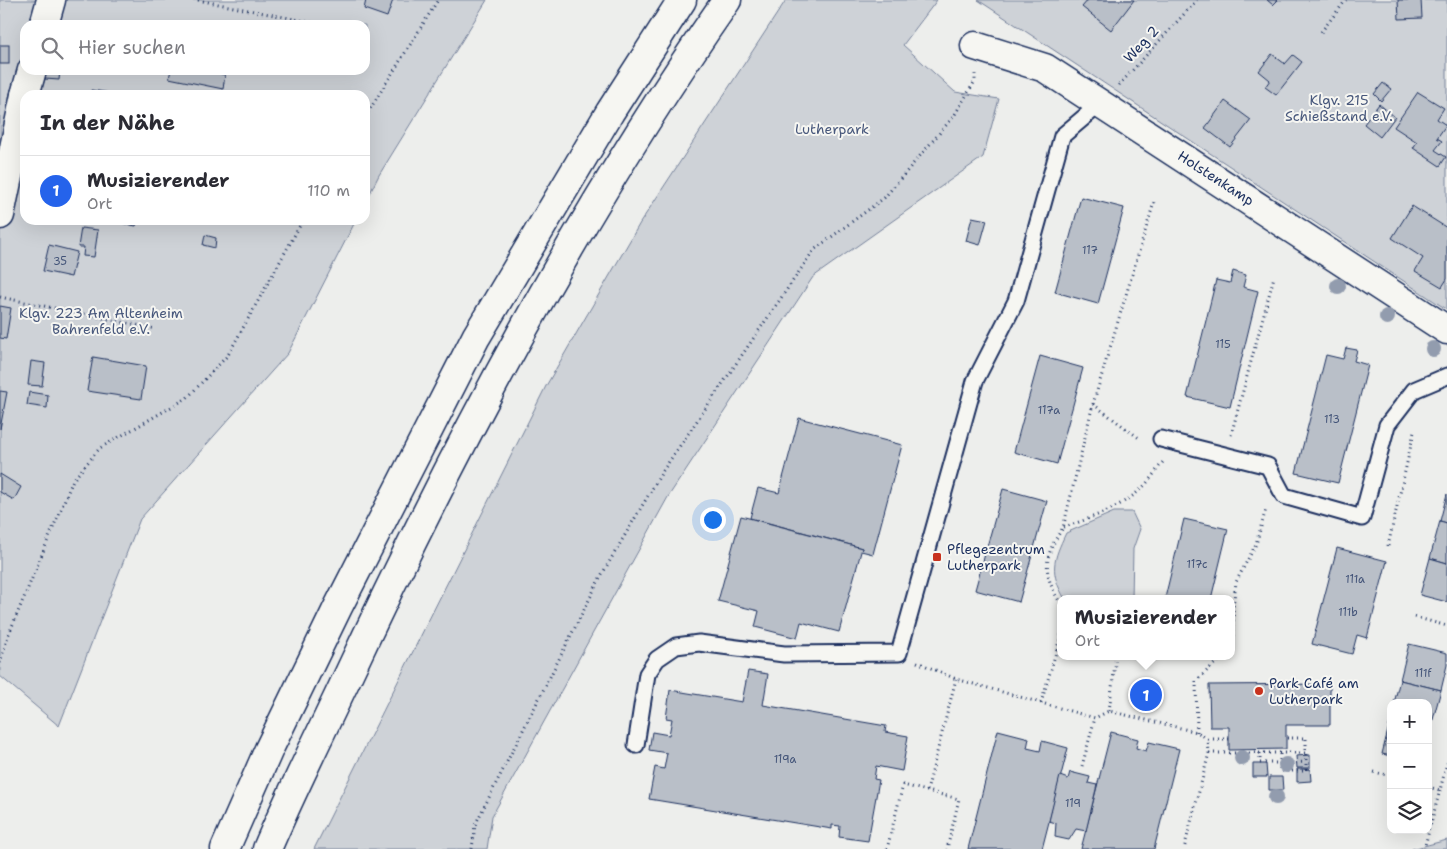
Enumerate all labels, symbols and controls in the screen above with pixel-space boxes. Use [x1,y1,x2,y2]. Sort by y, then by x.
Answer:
search box [20,20,370,75]
street label: Weg 2 [1119,22,1163,66]
icon: search [38,34,66,62]
text: Hier suchen [78,35,186,60]
park label: Klgv. 215 Schießstand e.V. [1285,91,1393,125]
text: In der Nähe [40,109,175,137]
park label: Lutherpark [795,120,869,138]
street label: Holstenkamp [1174,147,1258,210]
text: Musizierender [87,168,230,193]
text: 1 [52,180,60,201]
text: 110 m [307,180,350,201]
text: Ort [87,193,113,214]
house number: 117 [1082,243,1098,258]
house number: 35 [53,254,67,269]
park label: Klgv. 223 Am Altenheim Bahrenfeld e.V. [19,304,183,338]
house number: 115 [1215,337,1231,352]
house number: 117a [1038,403,1060,418]
house number: 113 [1324,412,1340,427]
your location [700,507,726,533]
place label: Pflegezentrum Lutherpark [947,540,1045,574]
marker: Pflegezentrum Lutherpark [931,551,943,563]
house number: 117c [1186,557,1208,572]
house number: 111a [1345,572,1365,587]
popup [1057,595,1235,660]
text: Musizierender [1075,605,1217,630]
house number: 111b [1338,605,1358,620]
text: Ort [1075,630,1100,651]
house number: 111f [1415,666,1432,681]
place label: Park Café am Lutherpark [1269,674,1359,708]
pin: 1 [1130,676,1162,714]
marker: Park Café am Lutherpark [1253,685,1265,697]
map controls [1387,699,1432,834]
button: + [1387,699,1432,744]
button: − [1387,744,1432,789]
house number: 119a [774,752,796,767]
button: layers [1387,789,1432,834]
house number: 119 [1065,796,1081,811]

